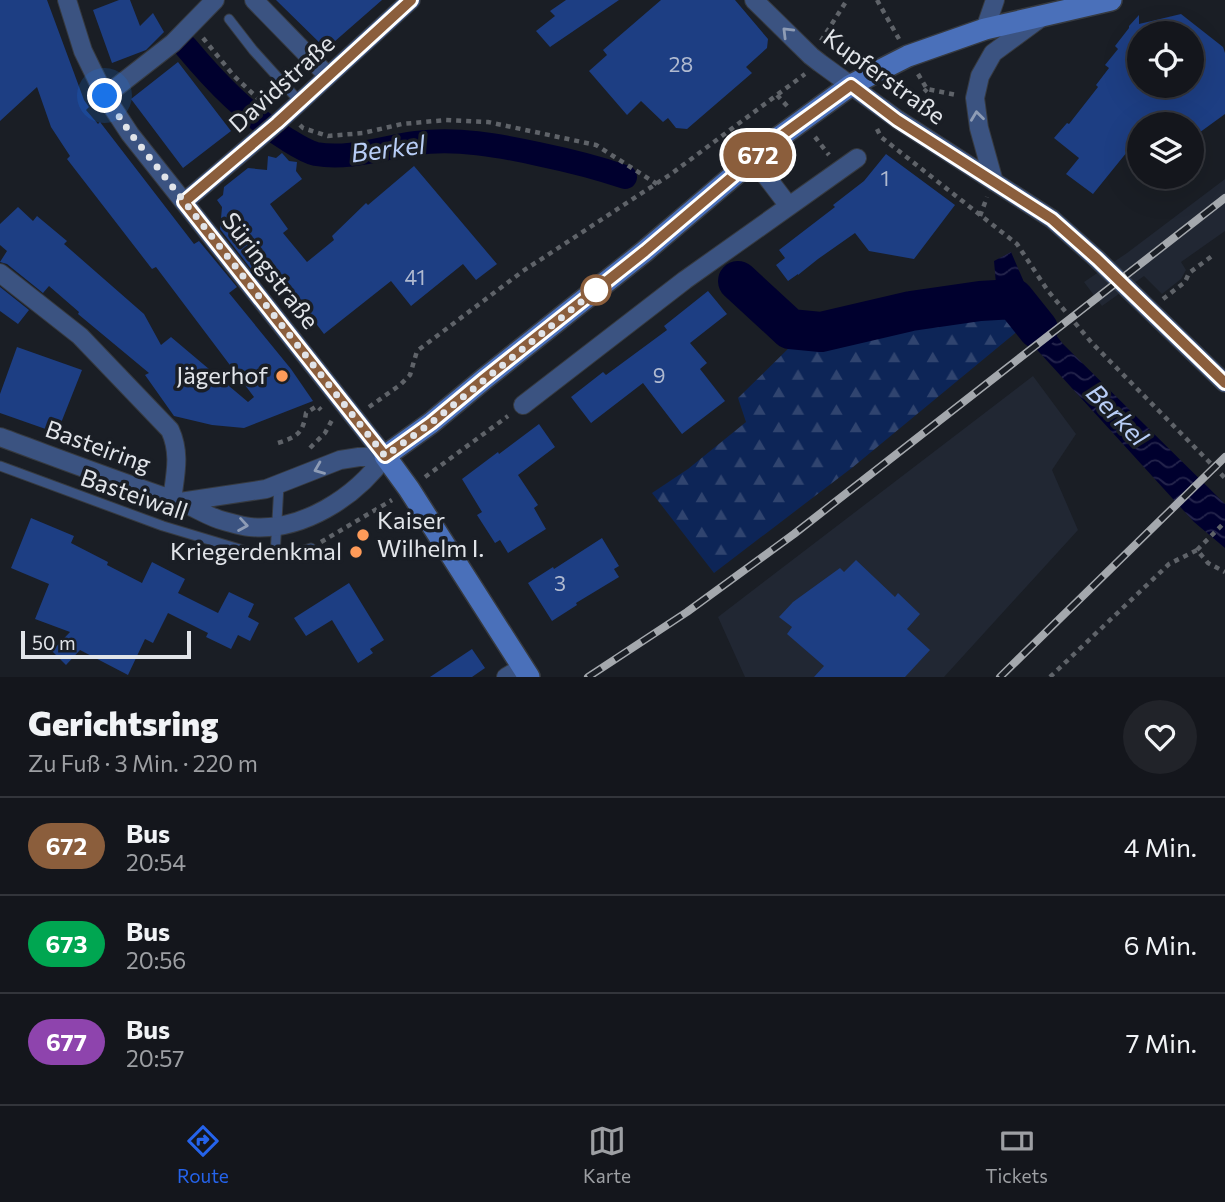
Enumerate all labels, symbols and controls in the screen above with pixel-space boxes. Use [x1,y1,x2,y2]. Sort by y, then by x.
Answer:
map controls [1127,21,1204,189]
button: locate [1127,21,1204,98]
street label: Kupferstraße [818,22,952,130]
street label: Davidstraße [222,28,340,138]
one-way arrow [782,28,795,41]
house number: 28 [669,51,693,76]
your location [87,78,122,113]
one-way arrow [970,110,985,122]
button: layers [1127,112,1204,189]
water label: Berkel [349,127,428,167]
line badge: 672 [718,132,798,178]
text: 672 [737,140,779,169]
house number: 1 [881,165,889,190]
street label: Süringstraße [217,206,326,334]
house number: 41 [405,264,425,289]
unlabelled marker [581,275,611,305]
place label: Jägerhof [176,360,269,389]
house number: 9 [653,362,665,387]
marker: Jägerhof [274,368,290,384]
water label: Berkel [1081,376,1156,453]
street label: Basteiring [42,413,155,478]
one-way arrow [313,460,325,474]
street label: Basteiwall [77,462,192,525]
place label: Kaiser Wilhelm I. [377,505,484,562]
one-way arrow [237,517,249,532]
marker: Kaiser Wilhelm I. [355,527,371,543]
place label: Kriegerdenkmal [170,536,342,565]
marker: Kriegerdenkmal [348,544,364,560]
house number: 3 [554,570,566,595]
scale bar [21,628,191,660]
text: 50 m [32,631,76,654]
button: heart [1123,700,1197,774]
text: Gerichtsring [28,702,218,743]
text: Zu Fuß · 3 Min. · 220 m [28,749,258,777]
text: Bus [126,817,170,848]
text: 672 [46,831,87,860]
text: 4 Min. [1124,831,1197,862]
text: 20:54 [126,848,186,876]
text: Bus [126,915,170,946]
text: 673 [46,929,87,958]
text: 6 Min. [1124,929,1197,960]
text: 20:56 [126,946,186,974]
text: Bus [126,1013,170,1044]
text: 677 [46,1027,87,1056]
text: 7 Min. [1126,1027,1197,1058]
text: 20:57 [126,1044,184,1072]
tab: Route [177,1122,229,1187]
tab: Karte [583,1122,631,1187]
tab: Tickets [985,1122,1048,1187]

